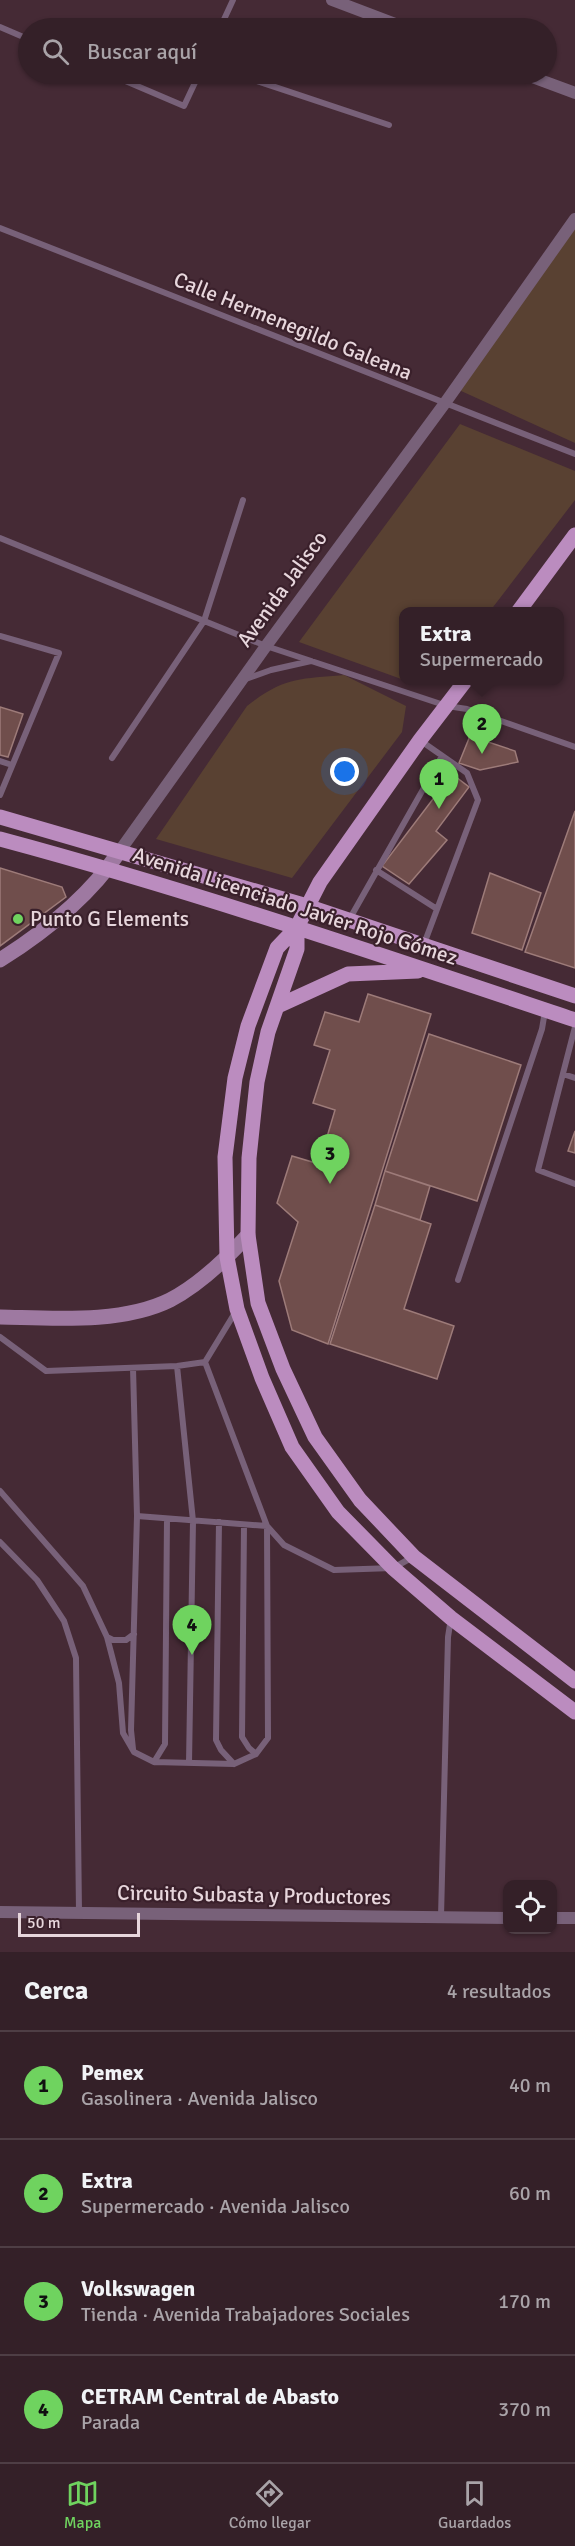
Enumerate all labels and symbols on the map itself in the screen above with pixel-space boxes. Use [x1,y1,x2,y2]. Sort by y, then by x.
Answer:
street label: Calle Hermenegildo Galeana [170,266,416,386]
street label: Avenida Jalisco [231,526,333,652]
pin: 2 [462,704,502,754]
your location [330,757,359,786]
pin: 1 [420,760,458,809]
street label: Avenida Licenciado Javier Rojo Gómez [130,841,460,971]
place label: Punto G Elements [30,906,189,932]
marker: Punto G Elements [11,912,25,926]
pin: 3 [310,1134,350,1184]
pin: 4 [172,1606,212,1655]
street label: Circuito Subasta y Productores [117,1880,391,1910]
scale bar [18,1910,140,1938]

